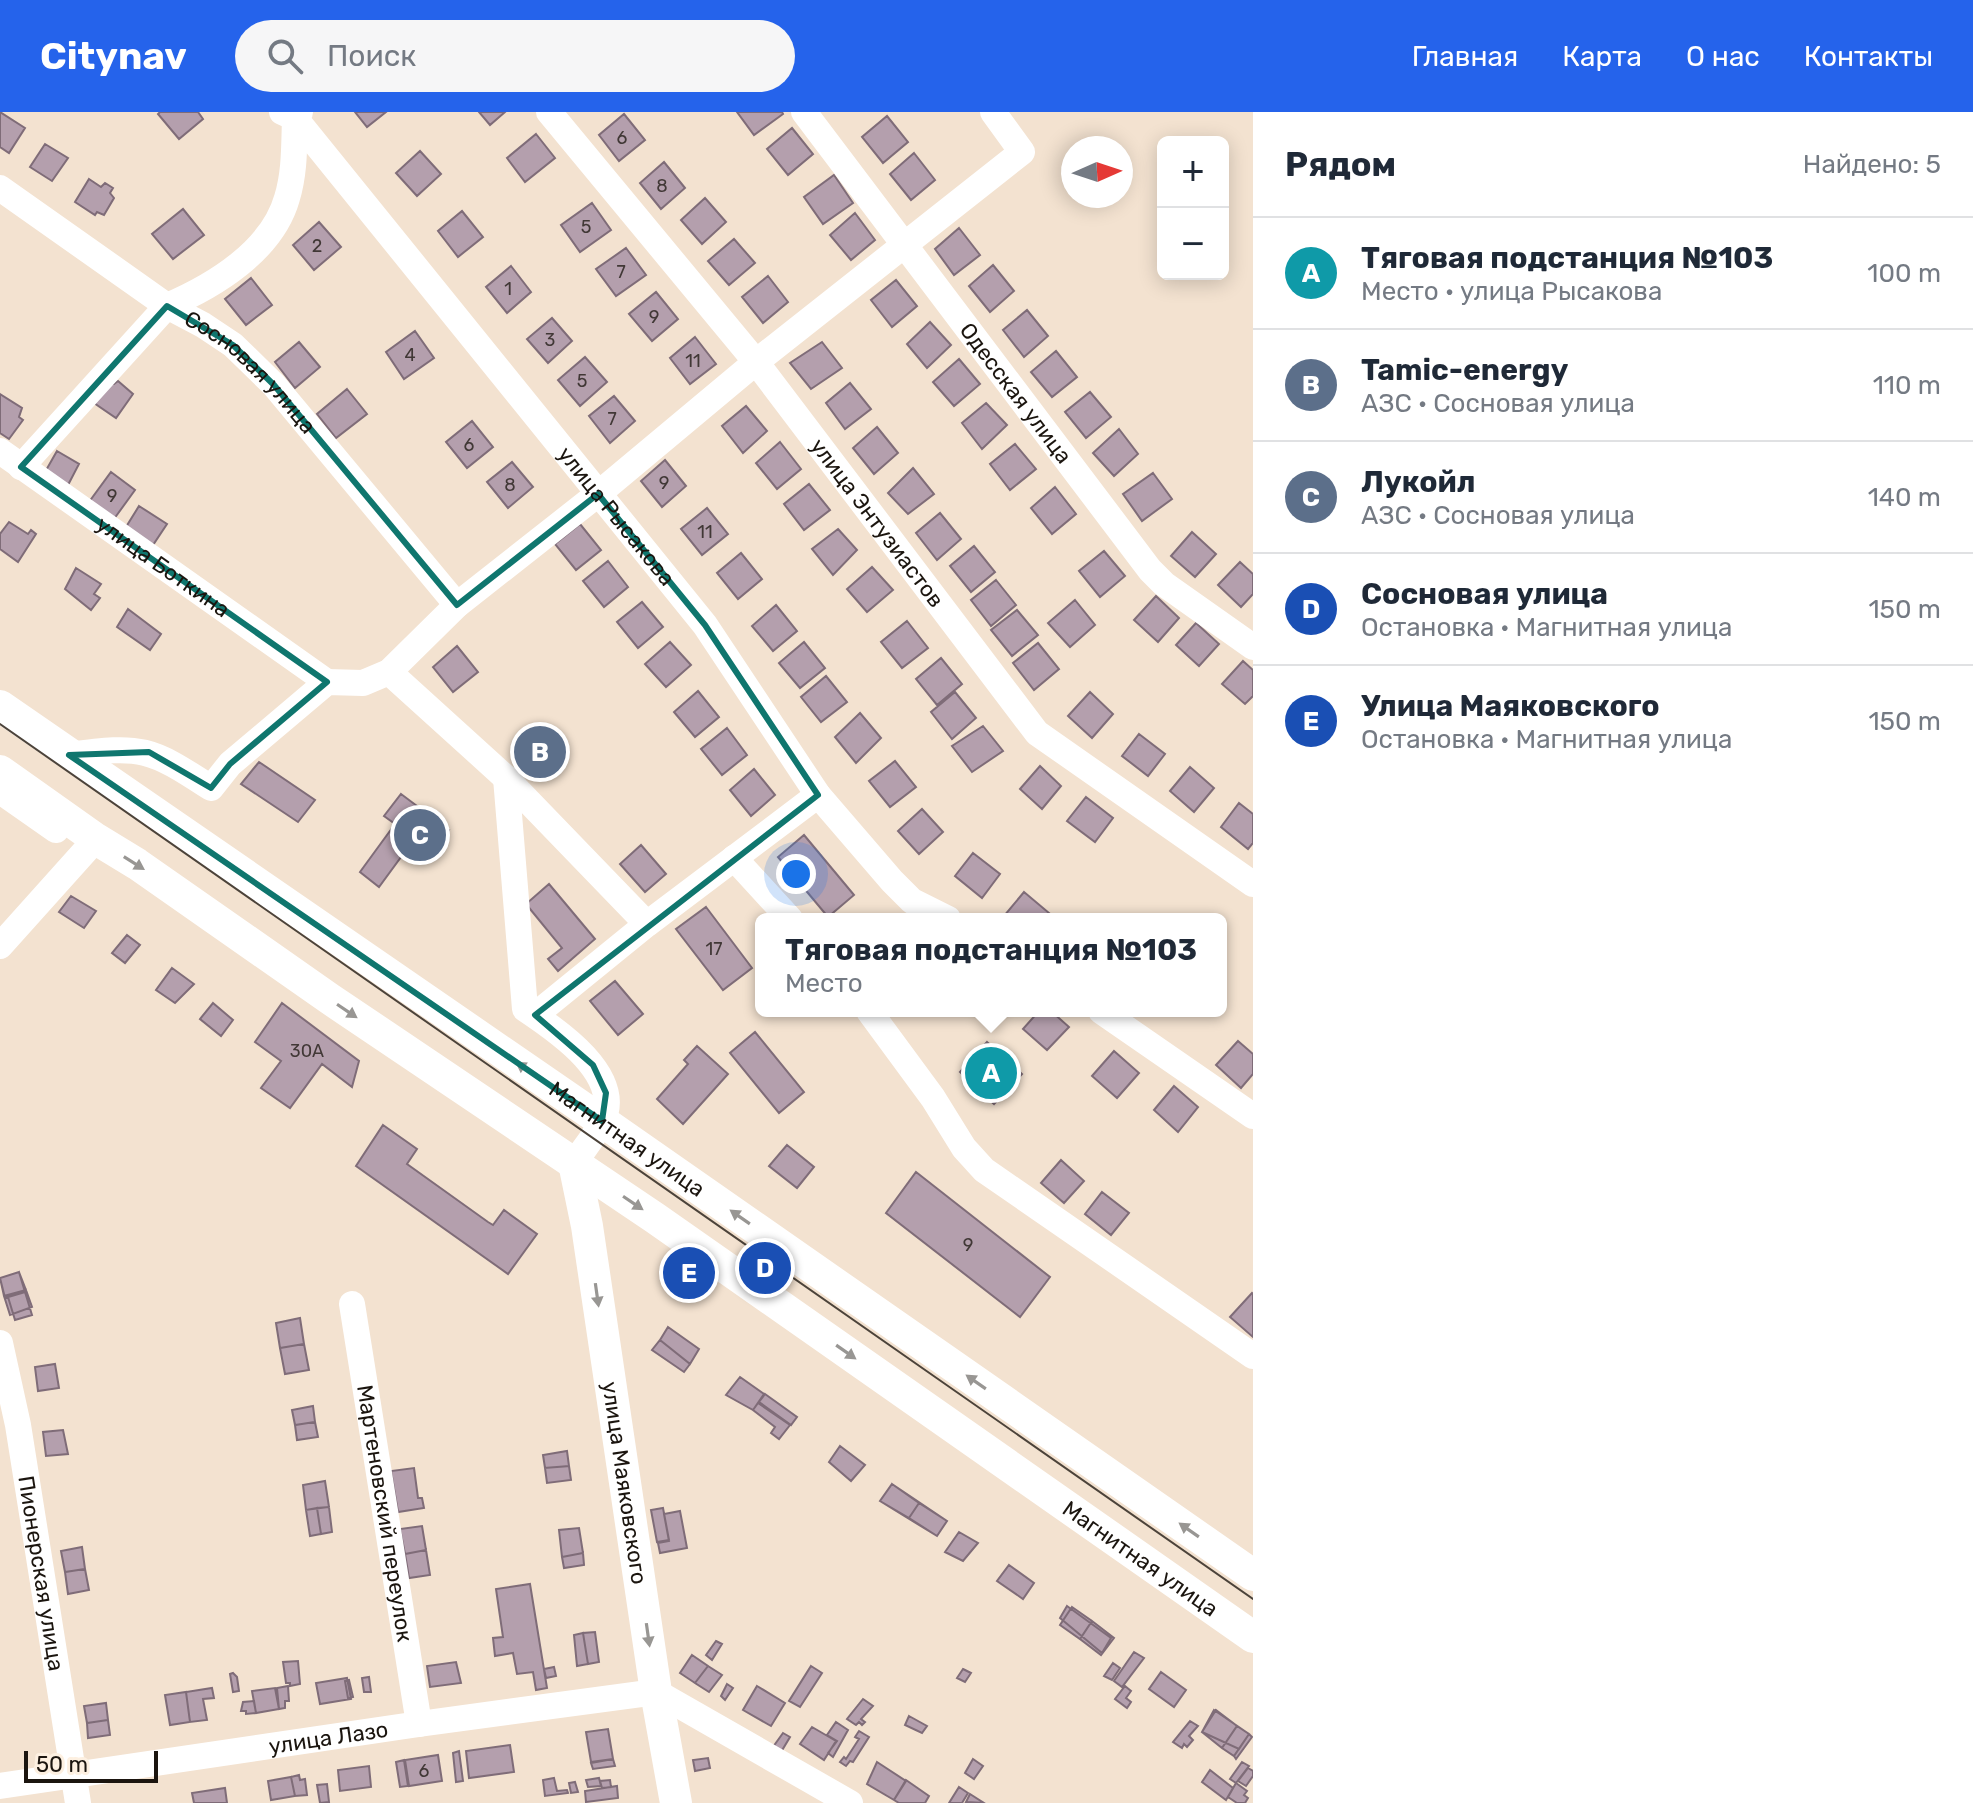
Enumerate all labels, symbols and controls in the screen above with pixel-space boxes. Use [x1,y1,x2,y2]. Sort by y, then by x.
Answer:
search box [235,20,795,92]
text: Citynav [40,33,187,79]
icon: search [263,34,307,78]
text: Поиск [327,38,416,74]
text: Главная [1412,40,1518,73]
text: Карта [1562,40,1642,73]
text: О нас [1686,40,1760,73]
text: Контакты [1804,40,1933,73]
house number: 6 [617,127,628,149]
north arrow [1061,136,1133,208]
map controls [1157,136,1229,280]
button: + [1157,136,1229,208]
text: Рядом [1285,144,1396,185]
text: Найдено: 5 [1803,149,1941,180]
house number: 8 [656,175,668,197]
button: − [1157,208,1229,280]
house number: 5 [581,216,591,238]
house number: 2 [312,235,322,257]
text: Тяговая подстанция №103 [1361,240,1773,276]
text: A [1302,258,1320,289]
text: 100 m [1867,258,1941,289]
house number: 7 [616,261,626,283]
text: Место · улица Рысакова [1361,276,1662,307]
house number: 1 [504,278,512,300]
street label: Сосновая улица [180,304,322,439]
house number: 9 [649,306,659,328]
street label: Одесская улица [954,317,1078,469]
house number: 3 [545,329,555,351]
house number: 4 [404,344,416,366]
house number: 11 [685,350,701,372]
text: Tamic-energy [1361,352,1568,388]
house number: 5 [577,370,587,392]
text: B [1302,370,1320,401]
text: 110 m [1873,370,1941,401]
text: АЗС · Сосновая улица [1361,388,1635,419]
house number: 7 [607,408,617,430]
street label: улица Энтузиастов [805,433,950,612]
house number: 6 [464,434,475,456]
street label: улица Рысакова [552,441,681,591]
text: Лукойл [1361,464,1475,500]
house number: 9 [659,472,669,494]
house number: 8 [504,474,516,496]
text: C [1302,482,1320,513]
text: 140 m [1868,482,1941,513]
house number: 9 [107,485,117,507]
text: АЗС · Сосновая улица [1361,500,1635,531]
street label: улица Боткина [91,510,235,623]
house number: 11 [697,521,713,543]
text: Сосновая улица [1361,576,1608,612]
text: D [1302,594,1320,625]
text: 150 m [1868,594,1941,625]
text: Остановка · Магнитная улица [1361,612,1732,643]
text: Улица Маяковского [1361,688,1660,724]
text: E [1303,706,1319,737]
text: 150 m [1868,706,1941,737]
pin: B [514,722,566,782]
text: Остановка · Магнитная улица [1361,724,1732,755]
pin: C [394,805,446,865]
your location [776,854,816,894]
one-way arrow [123,855,145,869]
popup [755,913,1227,1017]
text: Тяговая подстанция №103 [785,932,1197,968]
house number: 17 [706,938,722,960]
text: Место [785,968,863,999]
one-way arrow [337,1003,358,1018]
house number: 30А [290,1040,324,1062]
pin: A [965,1043,1017,1103]
one-way arrow [515,1062,537,1077]
street label: Магнитная улица [544,1075,710,1202]
one-way arrow [622,1195,643,1210]
one-way arrow [729,1210,750,1225]
house number: 9 [963,1234,973,1256]
pin: D [739,1238,791,1298]
pin: E [663,1243,715,1303]
one-way arrow [591,1283,604,1308]
one-way arrow [836,1344,857,1359]
one-way arrow [965,1375,986,1390]
street label: улица Маяковского [597,1380,653,1586]
street label: Мартеновский переулок [352,1383,419,1644]
street label: Пионерская улица [13,1474,70,1673]
street label: Магнитная улица [1058,1495,1223,1622]
one-way arrow [1179,1523,1200,1538]
one-way arrow [642,1623,655,1648]
street label: улица Лазо [267,1715,390,1760]
scale bar [24,1747,158,1783]
text: 50 m [36,1751,88,1778]
house number: 6 [419,1760,430,1782]

